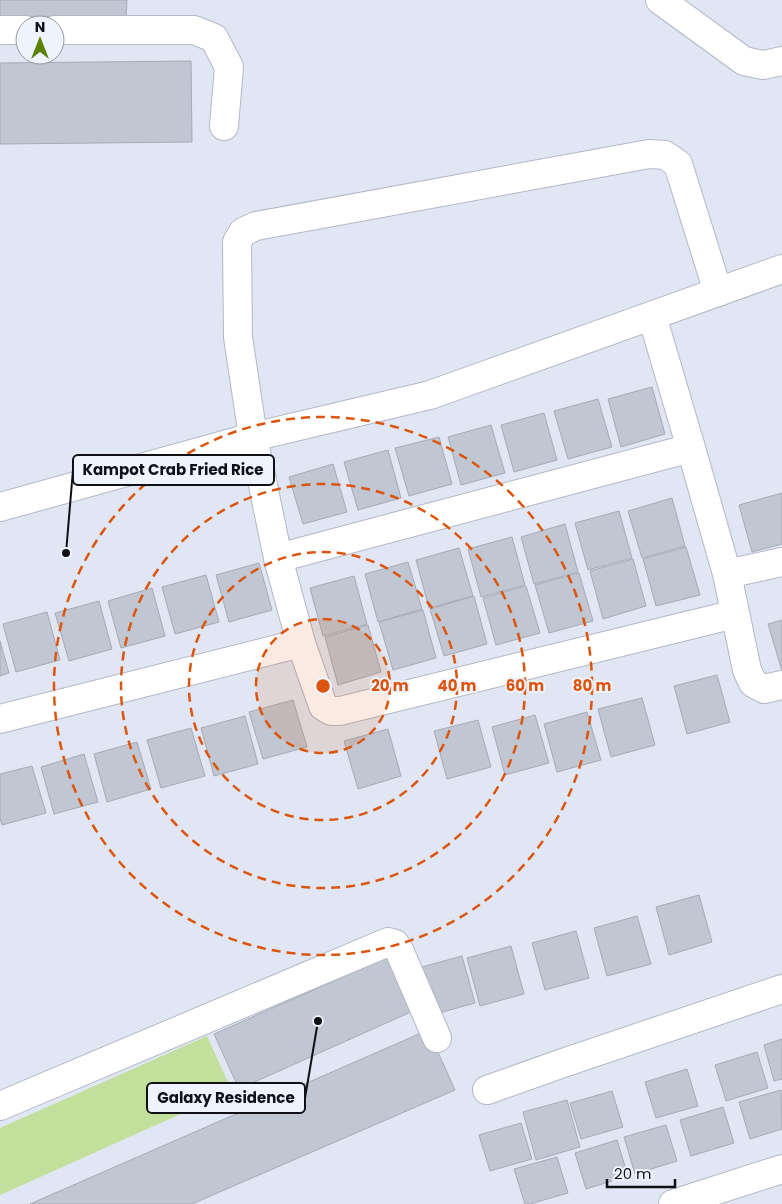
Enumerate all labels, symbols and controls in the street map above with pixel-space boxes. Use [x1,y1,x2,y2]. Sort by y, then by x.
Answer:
north arrow [15,15,65,65]
text: N [35,17,45,37]
callout: Kampot Crab Fried Rice [73,455,274,485]
text: Kampot Crab Fried Rice [82,459,264,480]
text: 20 m [371,675,409,696]
text: 40 m [437,675,477,696]
text: 60 m [506,675,544,696]
text: 80 m [573,675,611,696]
centre of rings [314,677,332,695]
callout: Galaxy Residence [147,1083,305,1113]
text: Galaxy Residence [157,1087,295,1108]
scale bar [607,1156,674,1188]
text: 20 m [614,1163,652,1184]

